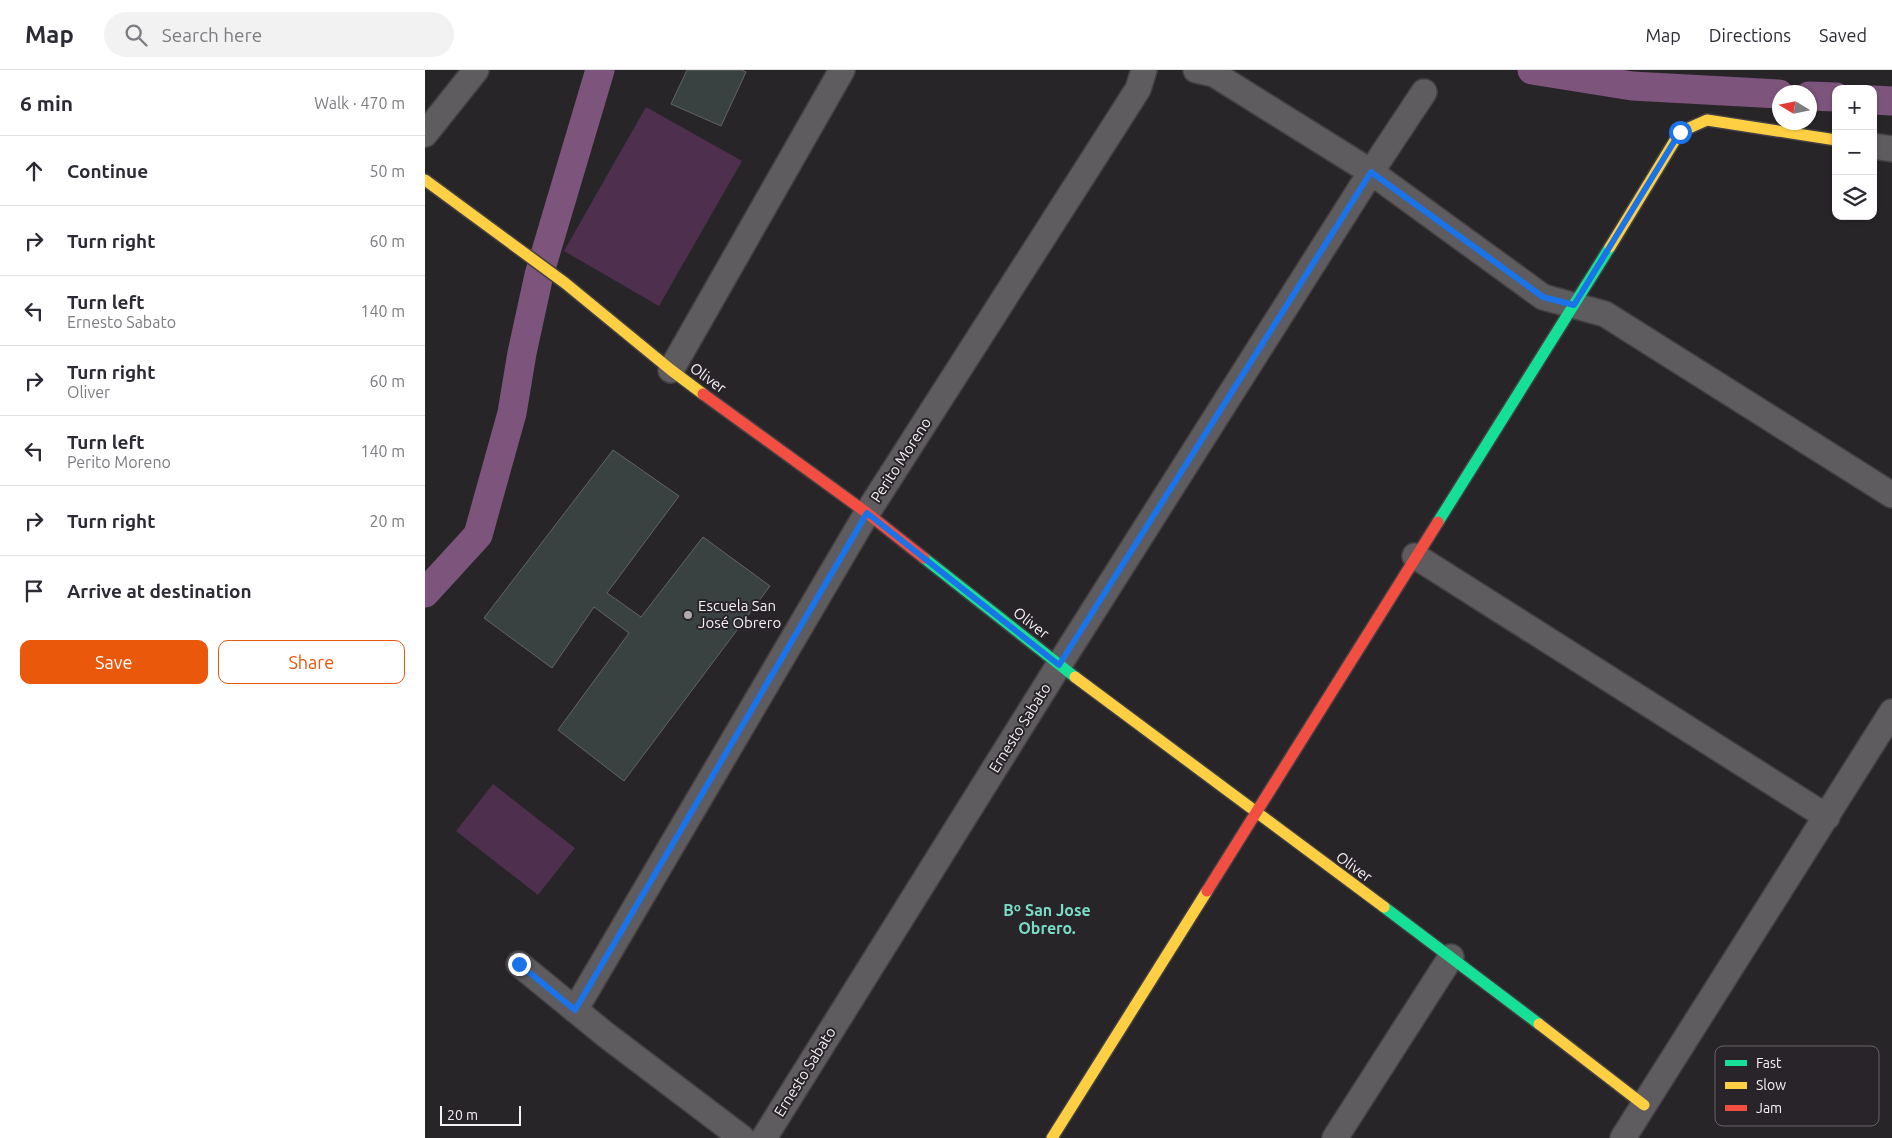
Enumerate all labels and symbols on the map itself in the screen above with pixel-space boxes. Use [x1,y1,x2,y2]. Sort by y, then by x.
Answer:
north arrow [1772,85,1817,130]
route start [1669,121,1692,144]
street label: Oliver [687,359,730,397]
street label: Perito Moreno [867,414,934,505]
place label: Escuela San José Obrero [698,597,781,631]
street label: Oliver [1010,603,1053,642]
marker: Escuela San José Obrero [682,609,694,621]
street label: Ernesto Sabato [985,680,1054,776]
street label: Oliver [1333,848,1376,886]
district label: Bº San Jose Obrero. [1003,901,1091,937]
route end [508,953,531,976]
street label: Ernesto Sabato [770,1024,839,1120]
legend [1715,1046,1879,1126]
text: Fast [1756,1055,1782,1071]
text: Slow [1756,1077,1786,1093]
text: Jam [1756,1100,1782,1116]
scale bar [440,1103,521,1126]

